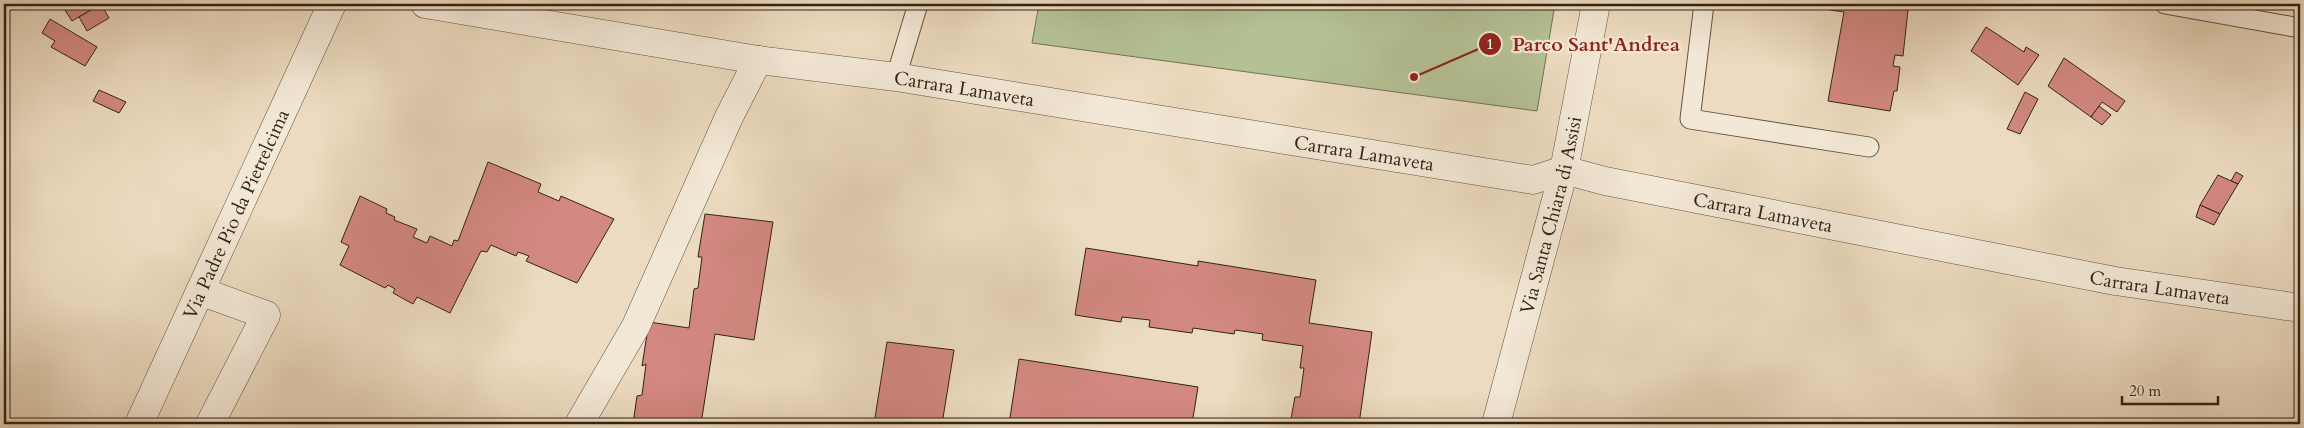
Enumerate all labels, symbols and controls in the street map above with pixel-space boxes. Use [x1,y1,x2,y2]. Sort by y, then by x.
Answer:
callout: Parco Sant'Andrea [1477,26,1690,61]
text: Parco Sant'Andrea [1512,31,1680,58]
text: 1 [1486,34,1494,54]
street label: Carrara Lamaveta [892,65,1036,113]
street label: Via Padre Pio da Pietrelcima [177,105,296,324]
street label: Via Santa Chiara di Assisi [1514,114,1588,317]
street label: Carrara Lamaveta [1292,130,1436,178]
street label: Carrara Lamaveta [1691,187,1835,239]
street label: Carrara Lamaveta [2087,264,2232,312]
scale bar [2122,373,2218,405]
text: 20 m [2129,381,2161,401]

